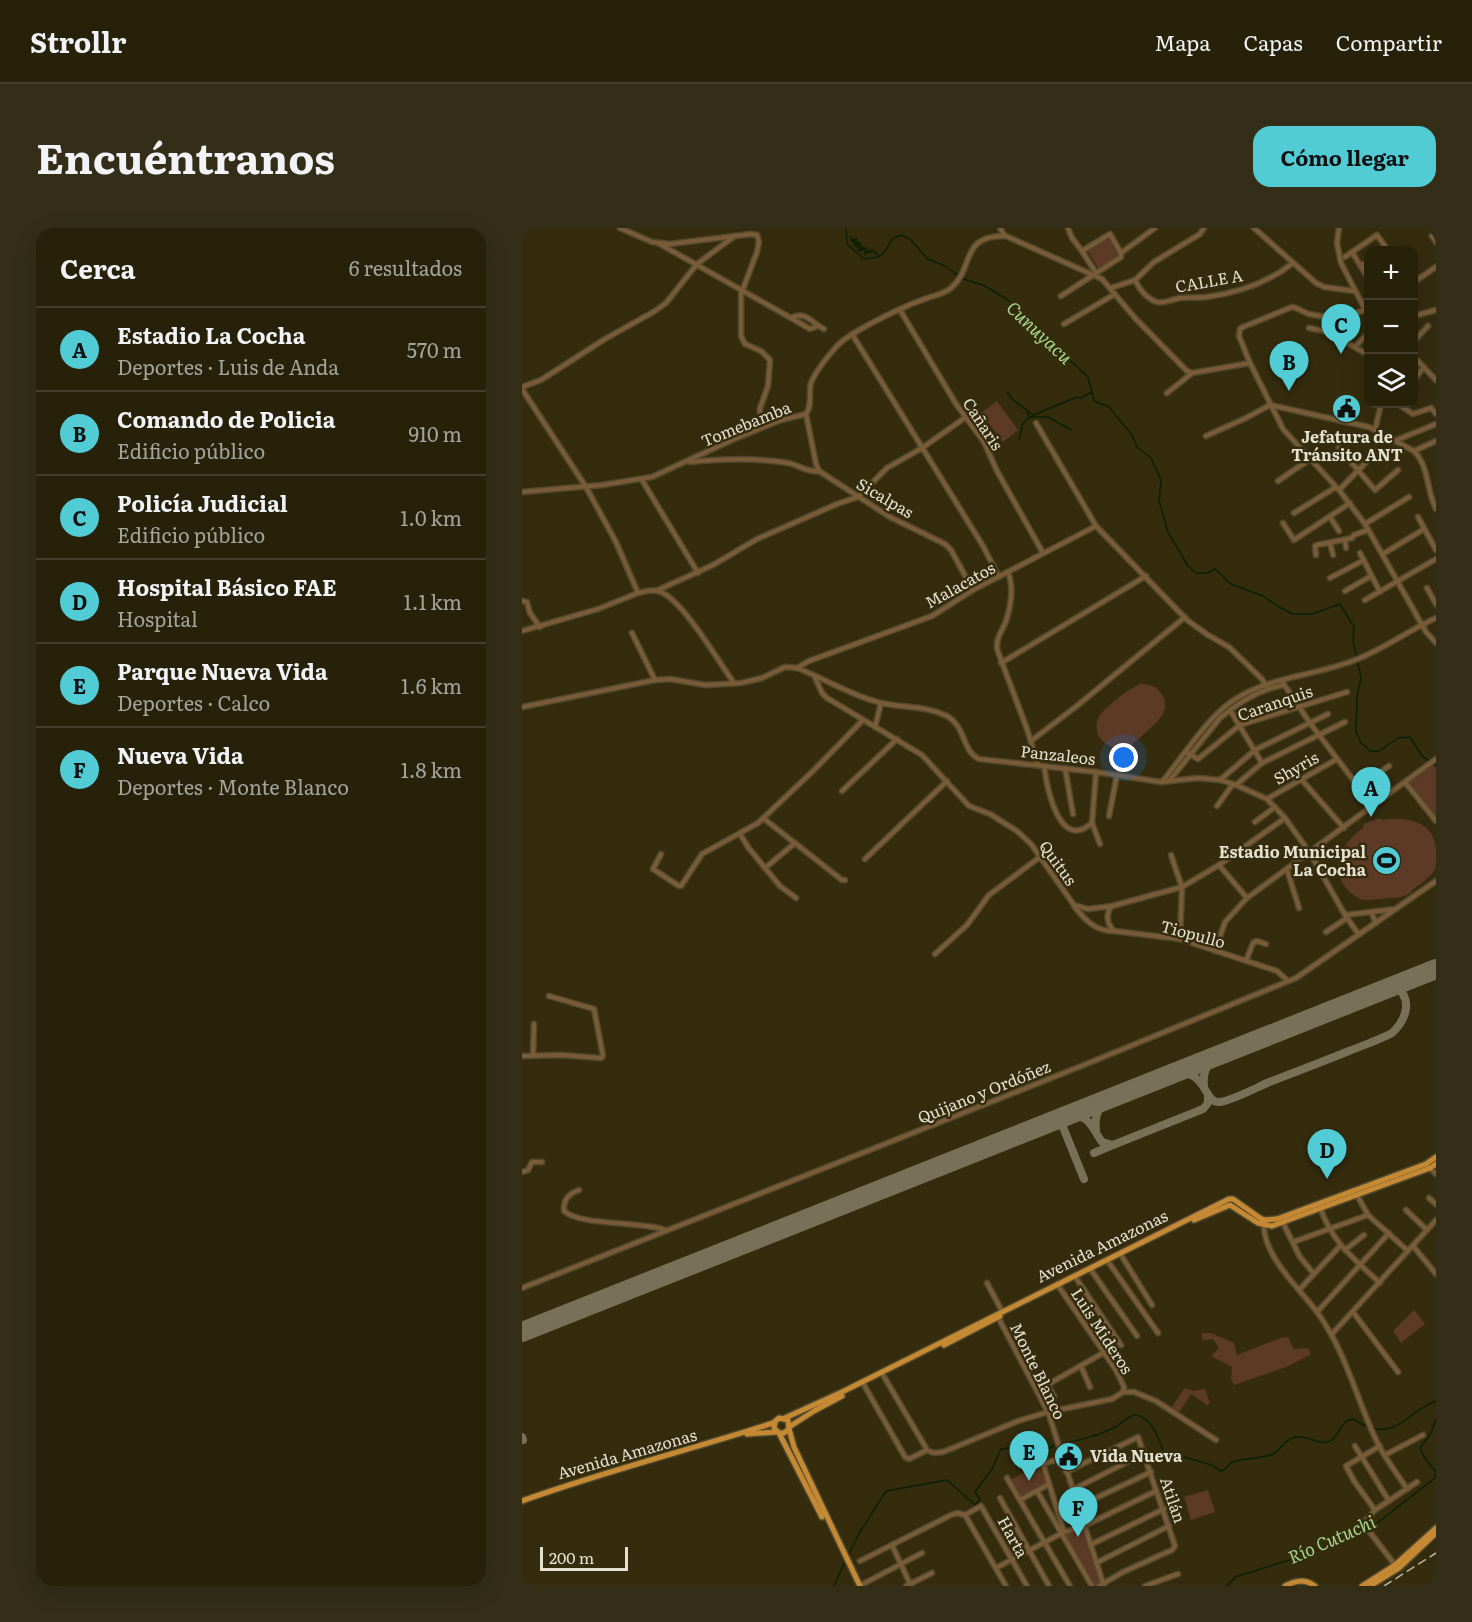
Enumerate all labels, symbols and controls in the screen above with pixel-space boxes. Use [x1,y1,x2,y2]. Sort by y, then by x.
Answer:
text: Strollr [30,20,126,62]
text: Mapa [1154,26,1211,57]
text: Capas [1244,26,1303,57]
text: Compartir [1336,26,1442,57]
text: Encuéntranos [36,125,335,187]
button: Cómo llegar [1253,126,1436,187]
map controls [1364,246,1418,408]
button: + [1364,246,1418,300]
text: Cerca [60,248,136,287]
text: 6 resultados [349,252,462,282]
street label: CALLE A [1173,262,1245,298]
water label: Cunuyacu [1001,294,1079,370]
button: − [1364,300,1418,354]
pin: C [1322,304,1360,354]
text: Estadio La Cocha [117,318,305,351]
text: A [72,334,87,364]
text: 570 m [407,334,462,364]
pin: B [1270,342,1308,391]
text: Deportes · Luis de Anda [117,351,339,381]
button: layers [1364,354,1418,408]
street label: Cañaris [958,392,1010,455]
public building icon: Jefatura de Tránsito ANT [1331,393,1363,425]
street label: Tomebamba [697,394,794,452]
text: Comando de Policia [117,402,336,435]
text: B [73,418,86,448]
text: 910 m [408,418,462,448]
place label: Jefatura de Tránsito ANT [1291,424,1403,466]
text: Edificio público [117,435,265,465]
street label: Sicalpas [852,471,919,523]
text: Policía Judicial [117,486,288,519]
text: C [72,502,87,532]
text: 1.0 km [400,502,462,532]
text: Edificio público [117,519,265,549]
street label: Malacatos [920,555,999,613]
text: Hospital Básico FAE [117,570,337,603]
text: D [72,586,87,616]
text: 1.1 km [404,586,462,616]
text: Hospital [117,603,198,633]
text: Parque Nueva Vida [117,654,328,687]
text: E [73,670,86,700]
text: 1.6 km [401,670,462,700]
street label: Caranquis [1234,678,1316,726]
text: Deportes · Calco [117,687,270,717]
text: Nueva Vida [117,738,244,771]
street label: Panzaleos [1020,738,1097,770]
your location [1109,743,1138,772]
street label: Shyris [1268,745,1323,790]
text: F [73,754,86,784]
text: 1.8 km [401,754,462,784]
pin: A [1352,768,1390,817]
text: Deportes · Monte Blanco [117,771,349,801]
street label: Quitus [1034,835,1083,890]
place label: Estadio Municipal La Cocha [1219,839,1367,881]
sports icon: Estadio Municipal La Cocha [1371,845,1403,877]
street label: Tiopullo [1158,913,1228,953]
street label: Quijano y Ordóñez [914,1053,1054,1129]
pin: D [1308,1130,1346,1179]
street label: Avenida Amazonas [1032,1203,1172,1287]
street label: Luis Mideros [1066,1283,1140,1378]
street label: Monte Blanco [1005,1318,1073,1423]
street label: Avenida Amazonas [554,1422,699,1484]
pin: E [1010,1432,1048,1481]
public building icon: Vida Nueva [1053,1440,1085,1472]
place label: Vida Nueva [1090,1443,1183,1467]
street label: Atilán [1155,1473,1193,1526]
pin: F [1058,1488,1098,1537]
water label: Río Cutuchi [1283,1507,1380,1570]
street label: Harta [993,1511,1035,1562]
scale bar [540,1544,628,1572]
text: 200 m [549,1545,594,1569]

